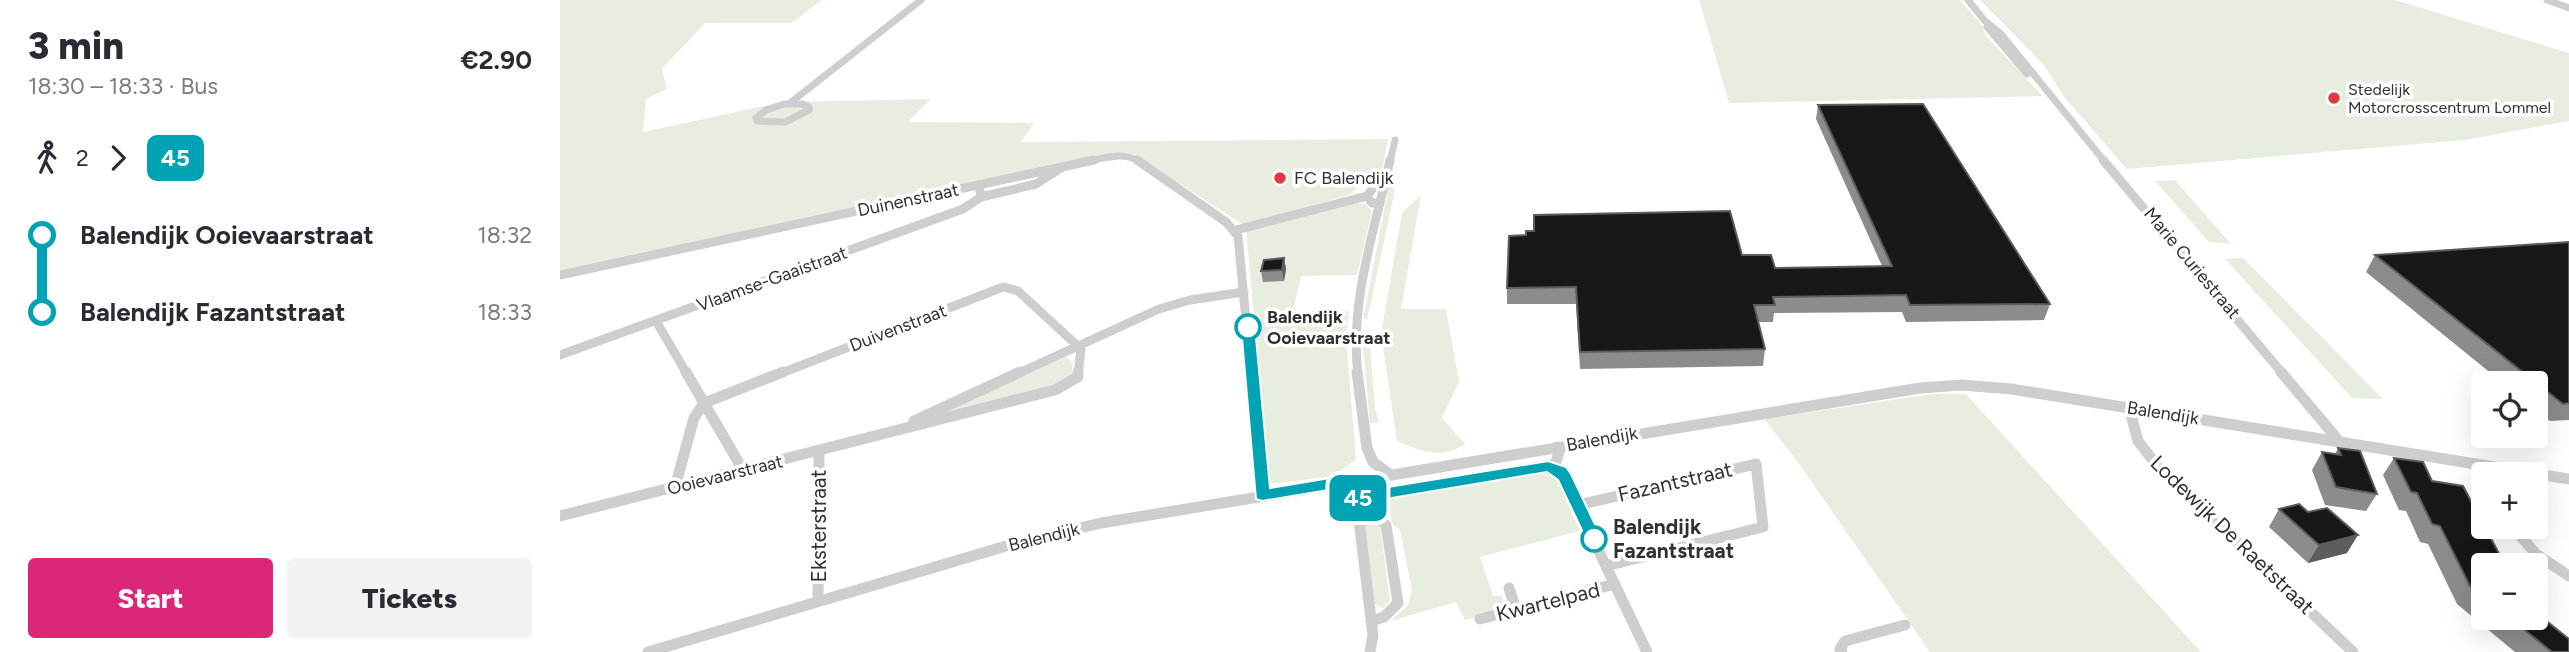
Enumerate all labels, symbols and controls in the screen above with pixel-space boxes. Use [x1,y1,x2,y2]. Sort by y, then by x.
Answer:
text: 3 min [28,23,124,69]
text: €2.90 [460,44,532,76]
text: 18:30 – 18:33 · Bus [28,72,218,100]
place label: Stedelijk Motorcrosscentrum Lommel [2348,80,2551,117]
marker: Stedelijk Motorcrosscentrum Lommel [2326,90,2342,106]
icon: walk [28,139,66,177]
icon: forward [99,139,137,177]
text: 45 [161,143,190,172]
text: 2 [76,144,89,172]
place label: FC Balendijk [1294,167,1394,189]
marker: FC Balendijk [1272,170,1288,186]
street label: Duinenstraat [855,178,961,221]
street label: Marie Curiestraat [2139,203,2245,323]
text: Balendijk Ooievaarstraat [80,219,374,251]
text: 18:32 [477,221,532,249]
street label: Vlaamse-Gaaistraat [694,241,850,316]
text: Balendijk Fazantstraat [80,296,346,328]
text: 18:33 [478,298,532,326]
street label: Duivenstraat [846,299,950,357]
place label: Balendijk Ooievaarstraat [1267,306,1391,349]
marker: Balendijk Ooievaarstraat [1235,314,1261,340]
map controls [2471,371,2548,630]
button: locate [2471,371,2548,448]
street label: Balendijk [2126,396,2201,430]
street label: Balendijk [1564,422,1640,456]
street label: Ooievaarstraat [665,450,785,500]
street label: Lodewijk De Raetstraat [2145,450,2319,619]
street label: Fazantstraat [1615,456,1735,507]
button: + [2471,462,2548,539]
street label: Eksterstraat [806,469,831,583]
line badge: 45 [1326,475,1390,521]
text: 45 [1343,483,1373,512]
place label: Balendijk Fazantstraat [1613,514,1734,563]
street label: Balendijk [1006,518,1082,556]
marker: Balendijk Fazantstraat [1581,526,1607,552]
button: − [2471,553,2548,630]
button: Start [28,558,273,638]
button: Tickets [287,558,532,638]
street label: Kwartelpad [1493,577,1602,626]

